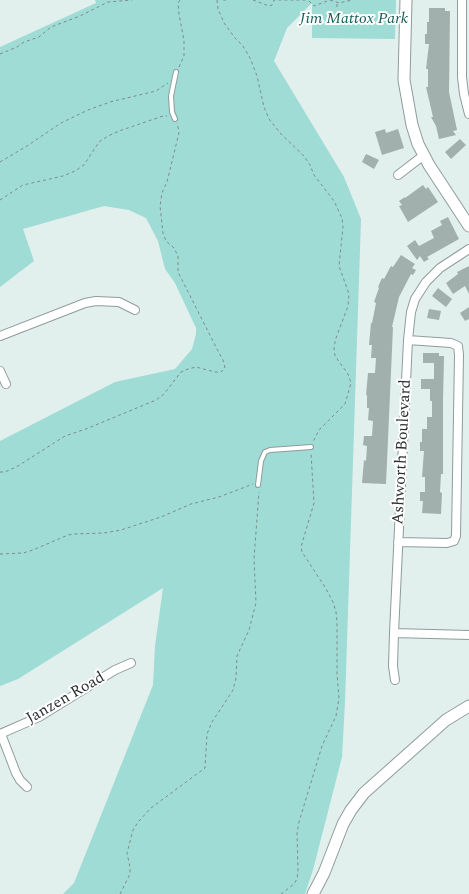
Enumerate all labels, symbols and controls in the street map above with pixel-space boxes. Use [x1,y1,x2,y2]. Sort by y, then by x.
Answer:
park label: Jim Mattox Park [300,10,408,30]
street label: Ashworth Boulevard [390,379,416,525]
street label: Janzen Road [23,669,109,729]

